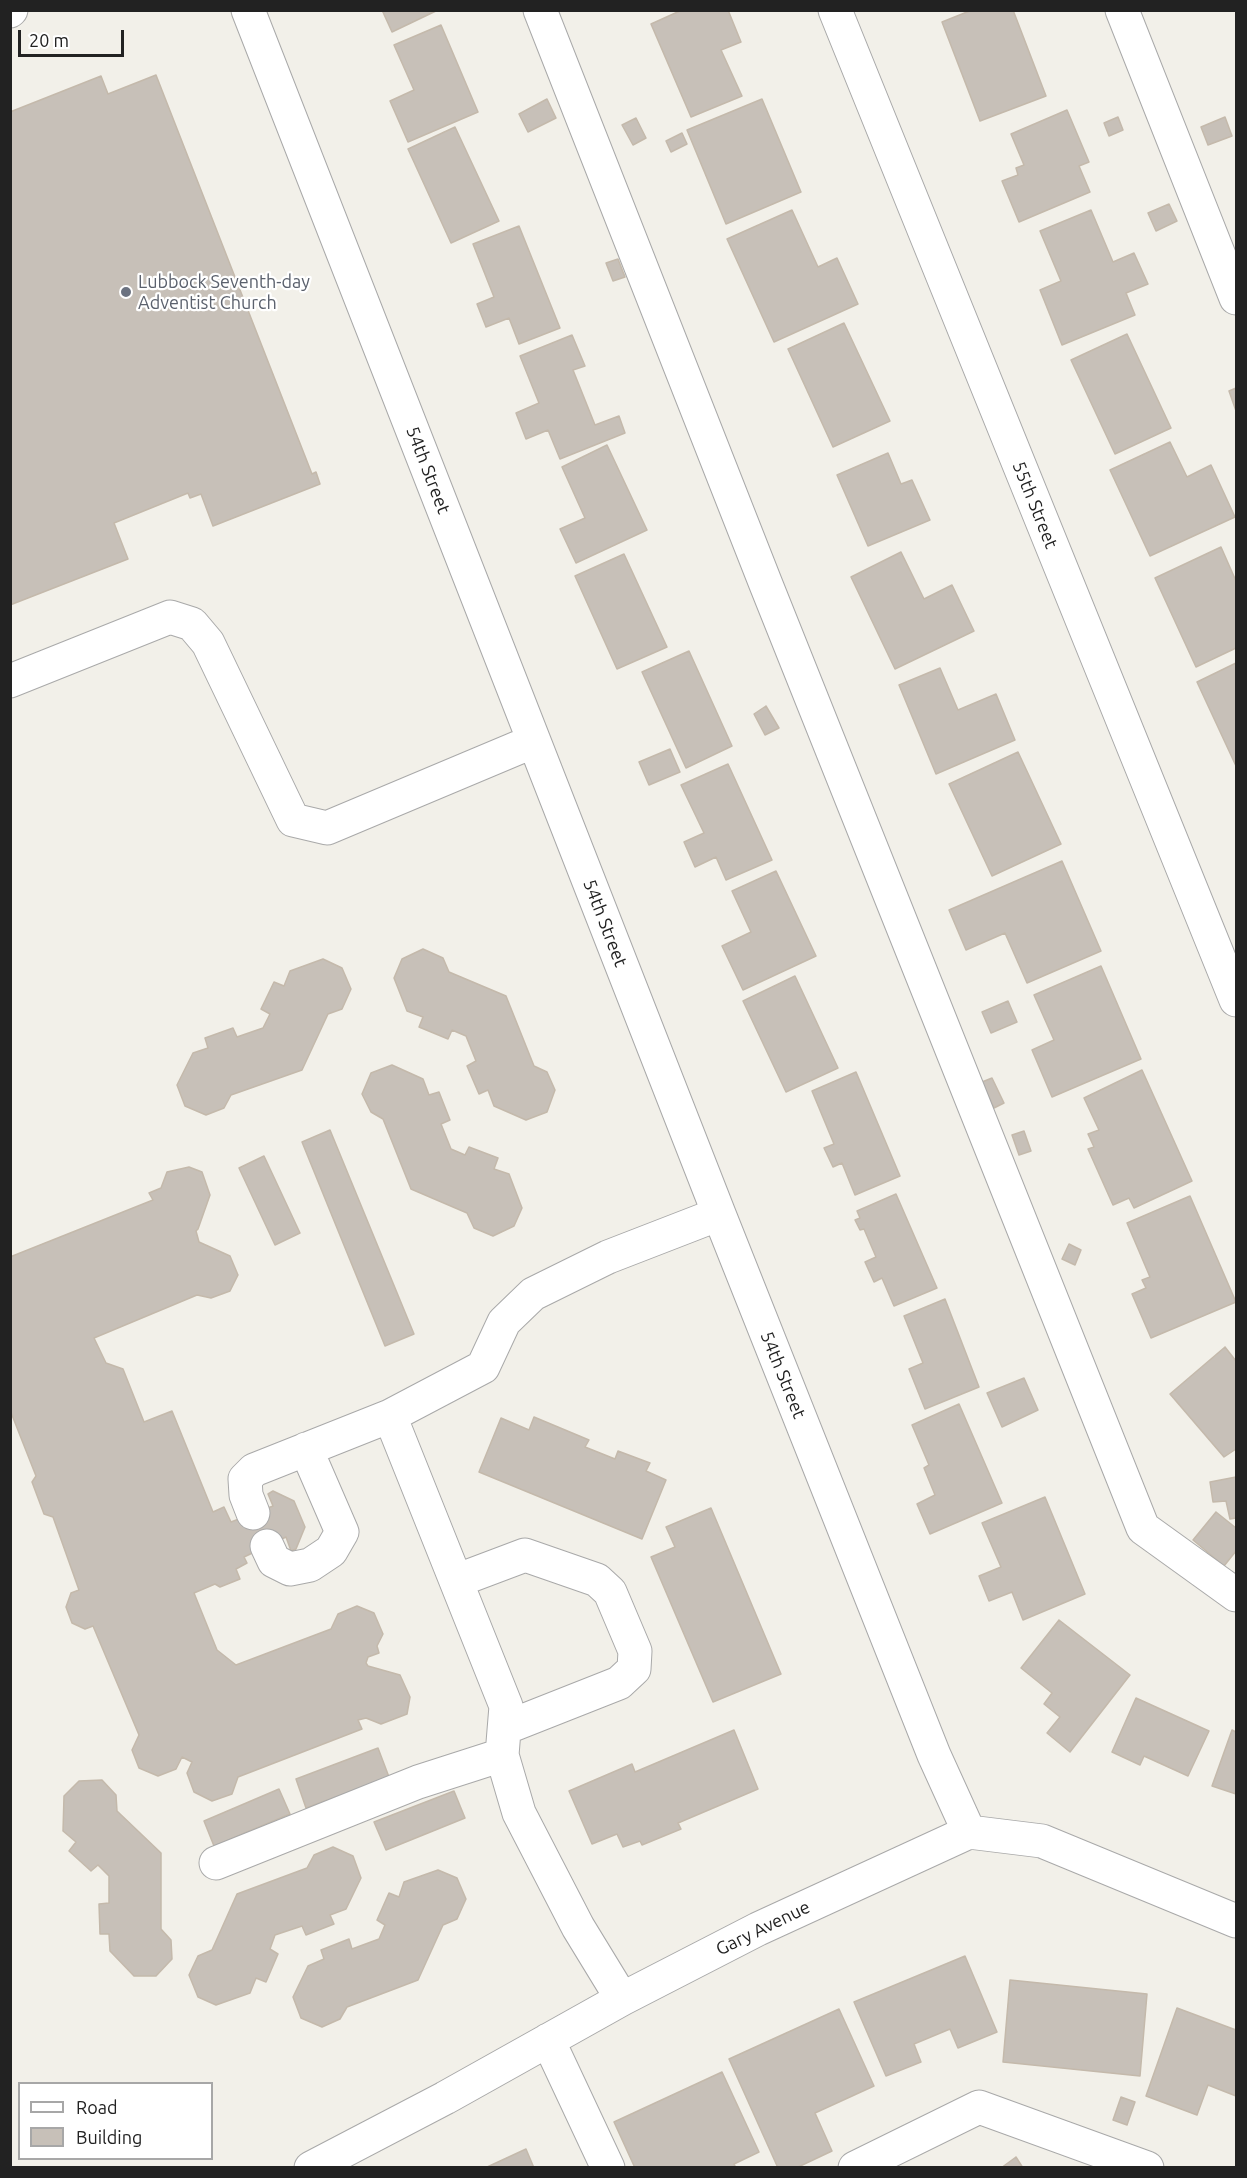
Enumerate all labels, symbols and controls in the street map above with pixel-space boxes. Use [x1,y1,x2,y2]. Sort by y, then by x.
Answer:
scale bar [21,18,128,56]
text: 20 m [29,30,69,50]
place label: Lubbock Seventh-day Adventist Church [138,271,310,314]
marker: Lubbock Seventh-day Adventist Church [119,285,133,299]
street label: 54th Street [401,423,455,517]
street label: 55th Street [1008,458,1062,552]
street label: 54th Street [578,876,632,970]
street label: 54th Street [756,1328,810,1422]
street label: Gary Avenue [712,1896,814,1960]
legend [18,2082,213,2160]
text: Road [76,2097,118,2117]
text: Building [76,2127,142,2147]

